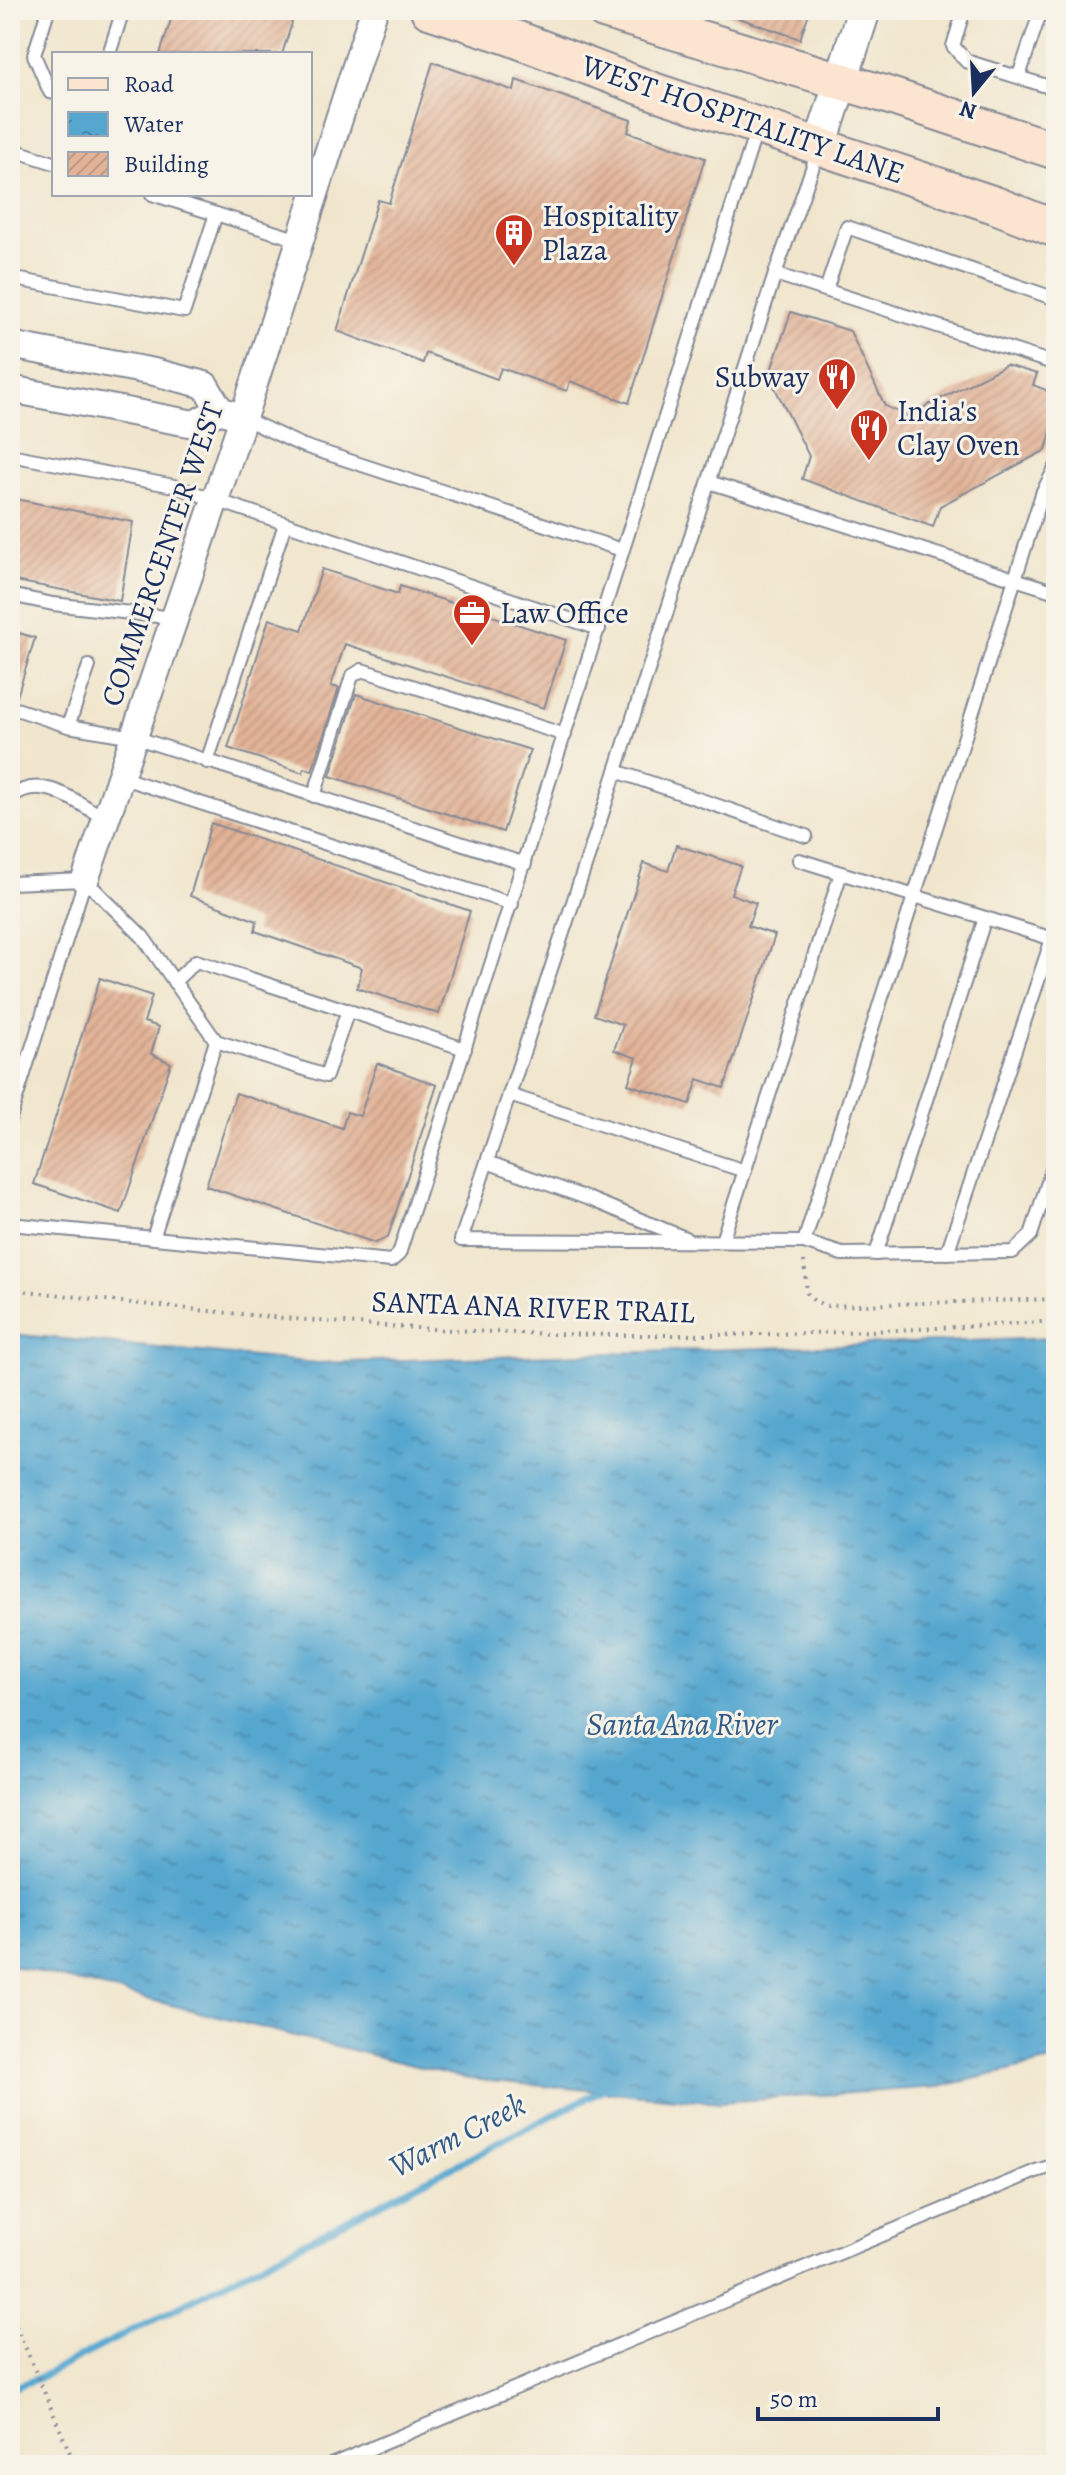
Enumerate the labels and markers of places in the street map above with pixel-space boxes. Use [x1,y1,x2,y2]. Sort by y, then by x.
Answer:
place label: Hospitality Plaza [542,196,679,270]
building icon: Hospitality Plaza [493,212,535,267]
restaurant icon: Subway [816,356,858,411]
place label: Subway [715,357,810,397]
place label: India's Clay Oven [897,391,1020,465]
restaurant icon: India's Clay Oven [848,407,890,462]
office icon: Law Office [451,592,493,647]
place label: Law Office [500,593,629,633]

